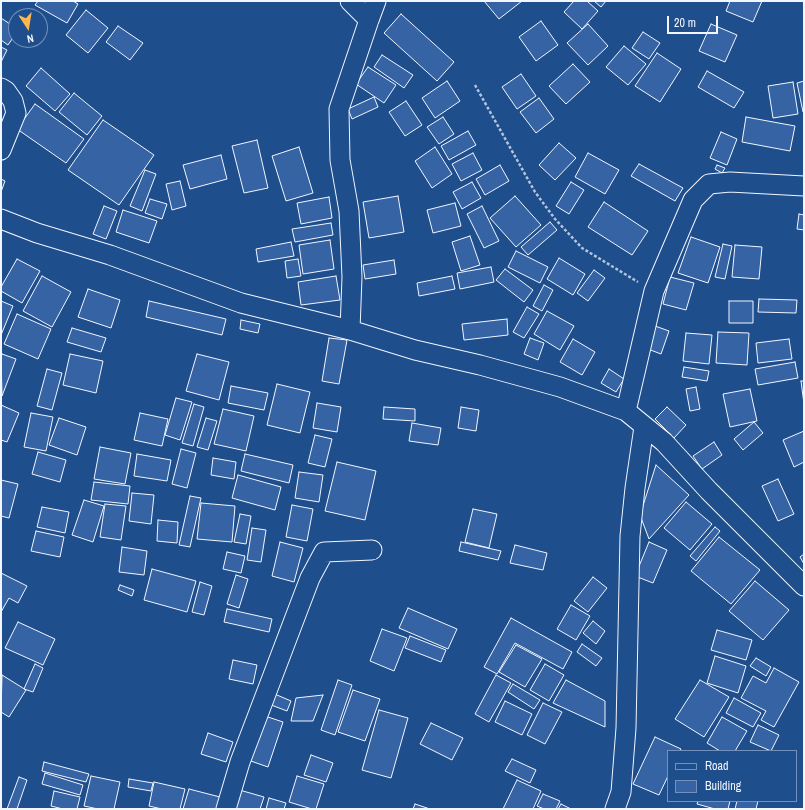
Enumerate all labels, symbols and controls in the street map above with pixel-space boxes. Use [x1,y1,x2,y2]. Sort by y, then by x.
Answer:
north arrow [8,8,48,48]
scale bar [669,8,720,34]
text: 20 m [674,15,696,31]
text: N [26,31,35,46]
legend [667,750,797,802]
text: Road [705,758,729,774]
text: Building [705,778,741,794]

